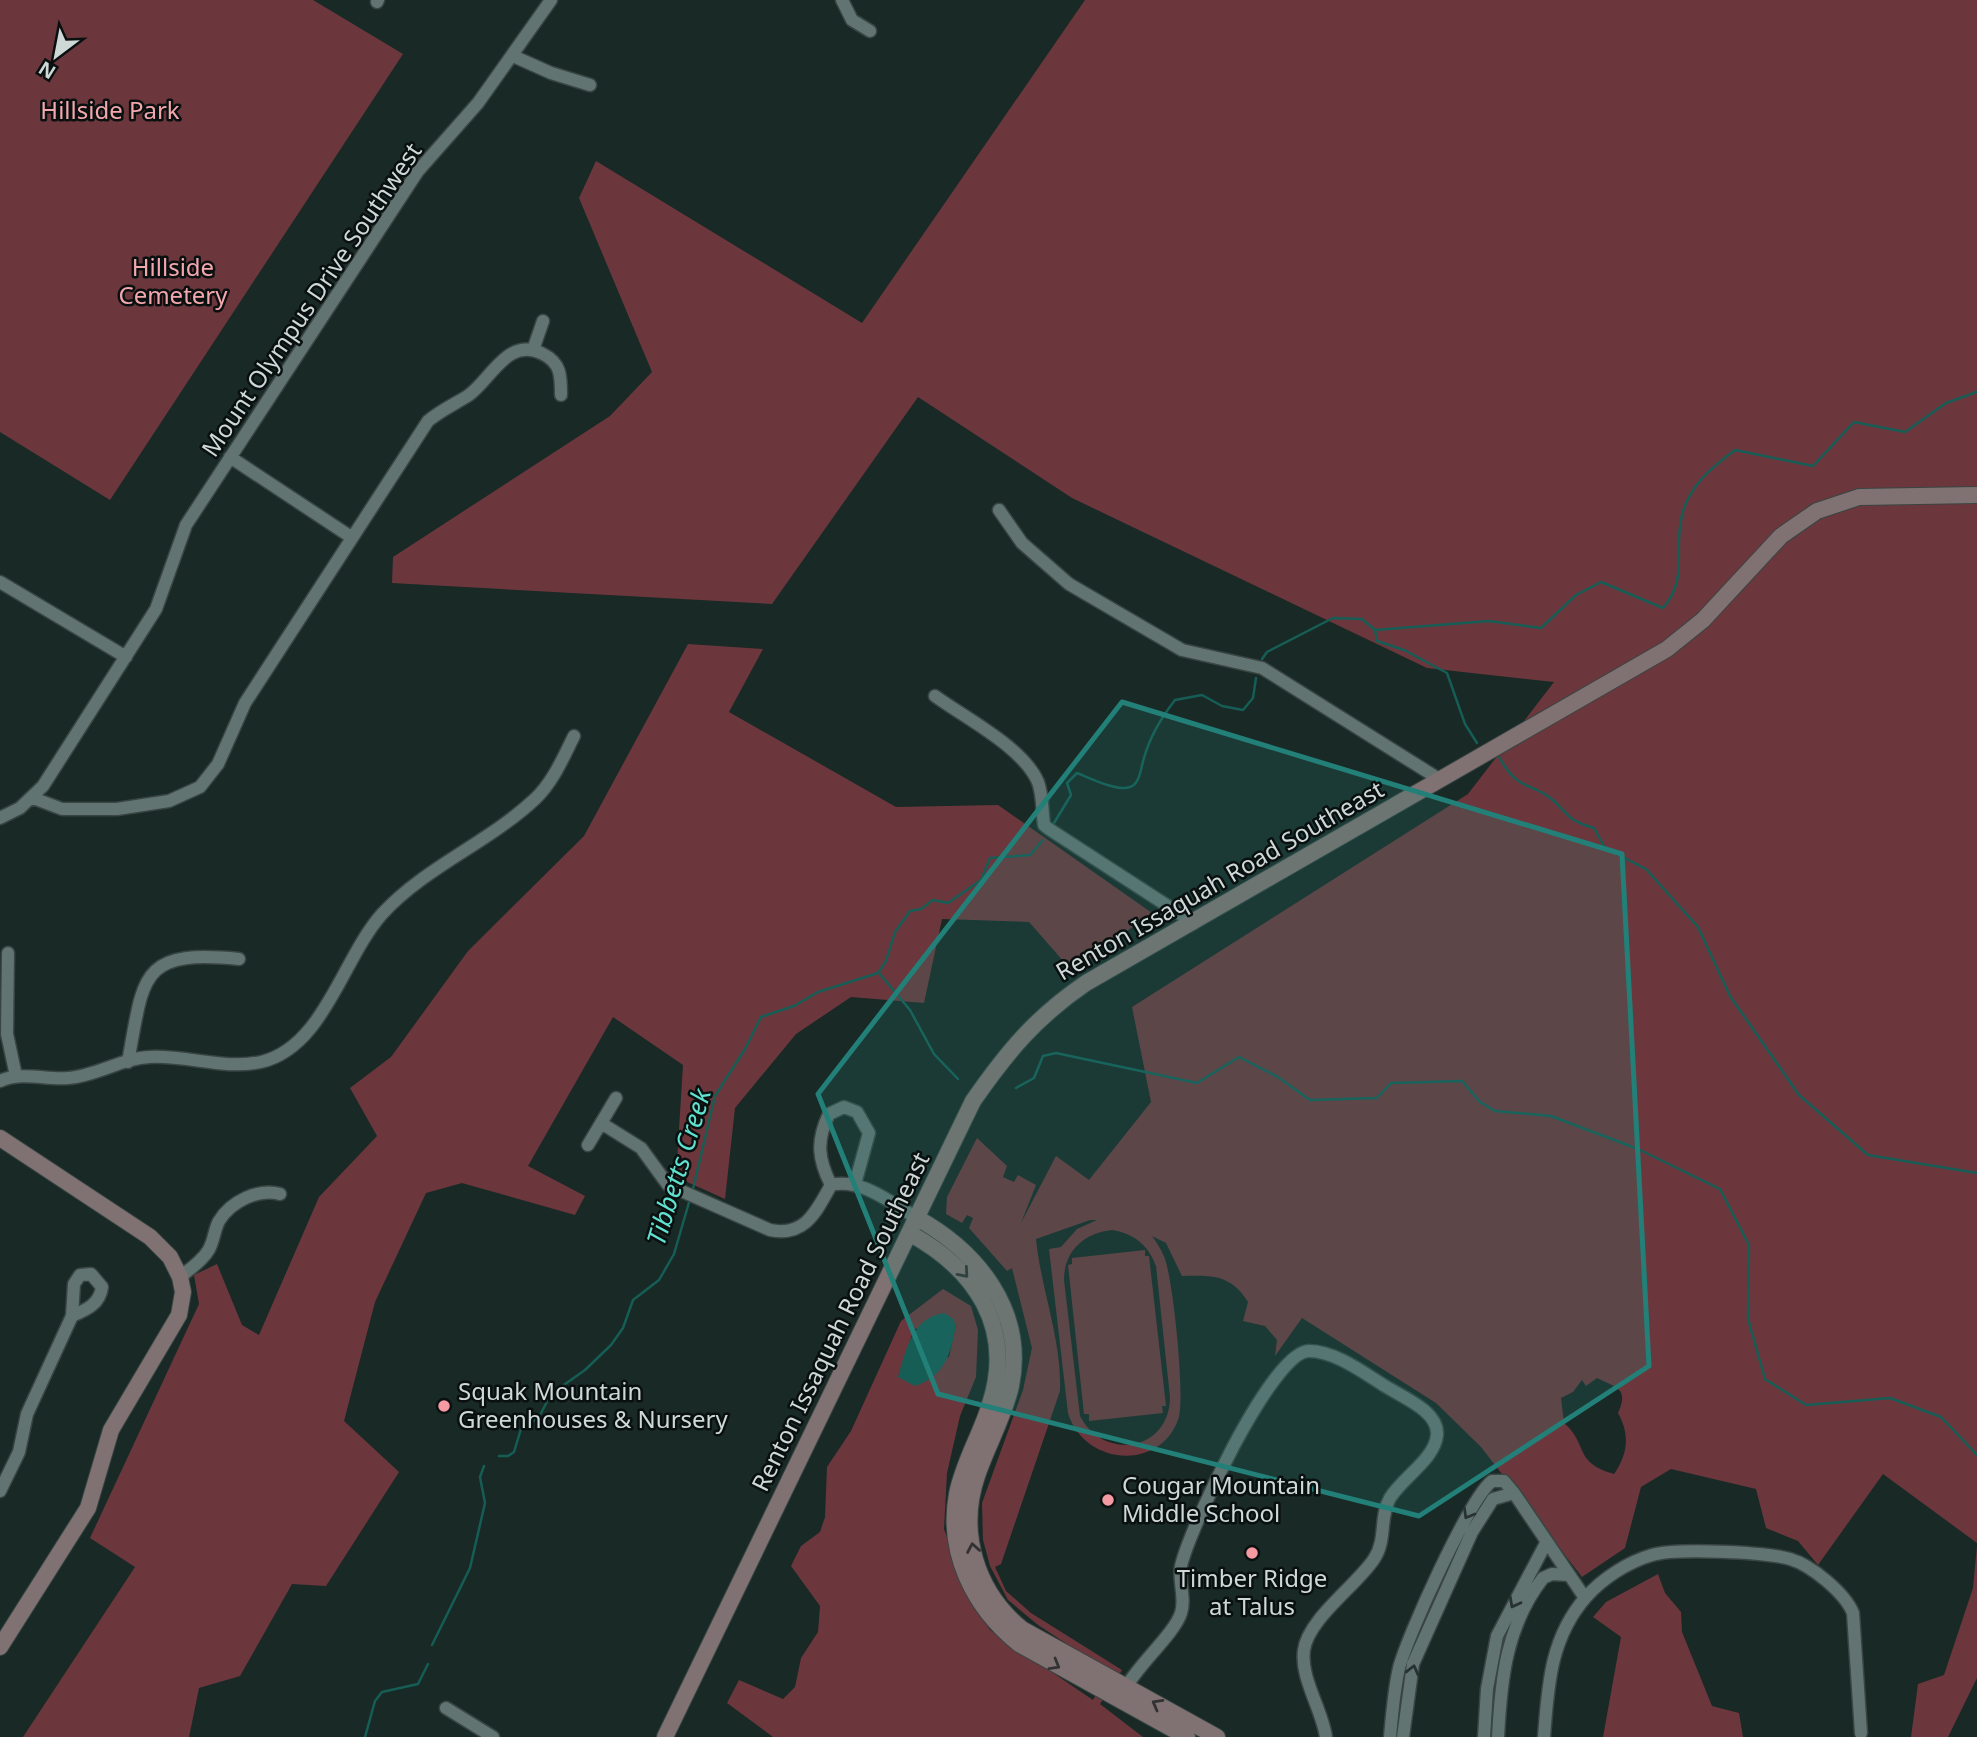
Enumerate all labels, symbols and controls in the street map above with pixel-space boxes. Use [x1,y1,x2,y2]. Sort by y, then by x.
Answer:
north arrow [21,21,91,91]
text: N [34,55,60,86]
park label: Hillside Park [40,93,180,126]
street label: Mount Olympus Drive Southwest [193,135,429,463]
park label: Hillside Cemetery [118,250,228,311]
street label: Renton Issaquah Road Southeast [1049,772,1389,987]
water label: Tibbetts Creek [637,1083,719,1249]
street label: Renton Issaquah Road Southeast [743,1146,936,1496]
one-way arrow [956,1265,968,1278]
place label: Squak Mountain Greenhouses & Nursery [458,1374,728,1435]
marker: Squak Mountain Greenhouses & Nursery [436,1398,452,1414]
place label: Cougar Mountain Middle School [1122,1468,1320,1529]
marker: Cougar Mountain Middle School [1100,1492,1116,1508]
one-way arrow [1463,1507,1476,1519]
one-way arrow [966,1542,981,1554]
marker: Timber Ridge at Talus [1244,1545,1260,1561]
place label: Timber Ridge at Talus [1177,1561,1327,1622]
one-way arrow [1508,1596,1522,1608]
one-way arrow [1047,1657,1060,1670]
one-way arrow [1405,1664,1419,1676]
one-way arrow [1152,1699,1164,1712]

